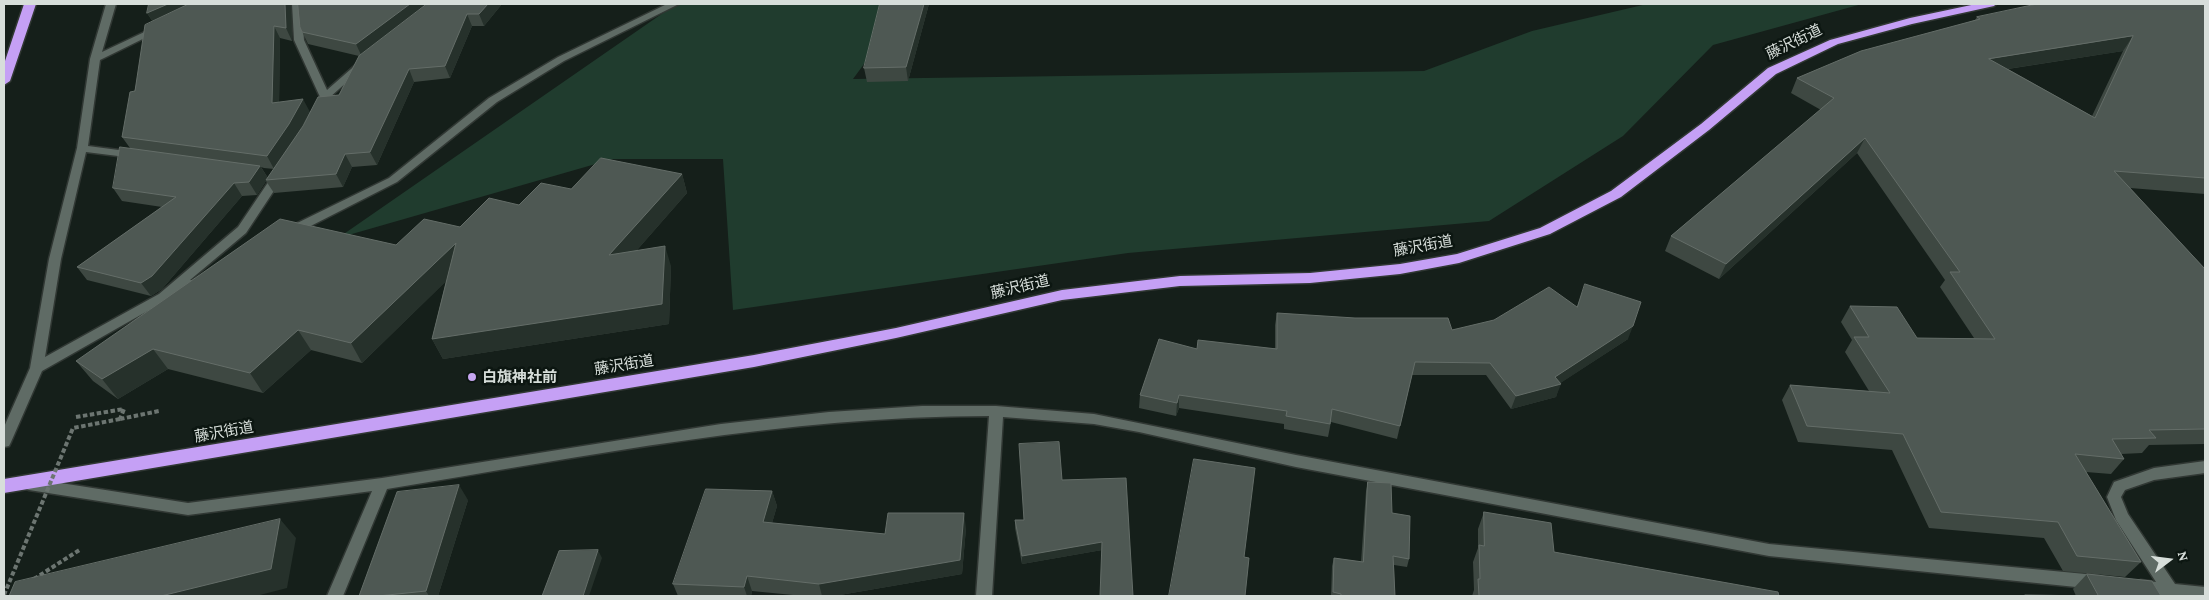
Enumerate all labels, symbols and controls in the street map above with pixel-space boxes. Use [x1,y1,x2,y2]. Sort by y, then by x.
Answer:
street label: 藤沢街道 [1763,21,1825,63]
street label: 藤沢街道 [1392,232,1454,260]
street label: 藤沢街道 [989,271,1051,303]
street label: 藤沢街道 [593,351,655,379]
place label: 白旗神社前 [482,368,557,386]
marker: 白旗神社前 [466,371,478,383]
street label: 藤沢街道 [193,418,255,446]
north arrow [2144,535,2194,585]
text: N [2175,549,2192,563]

